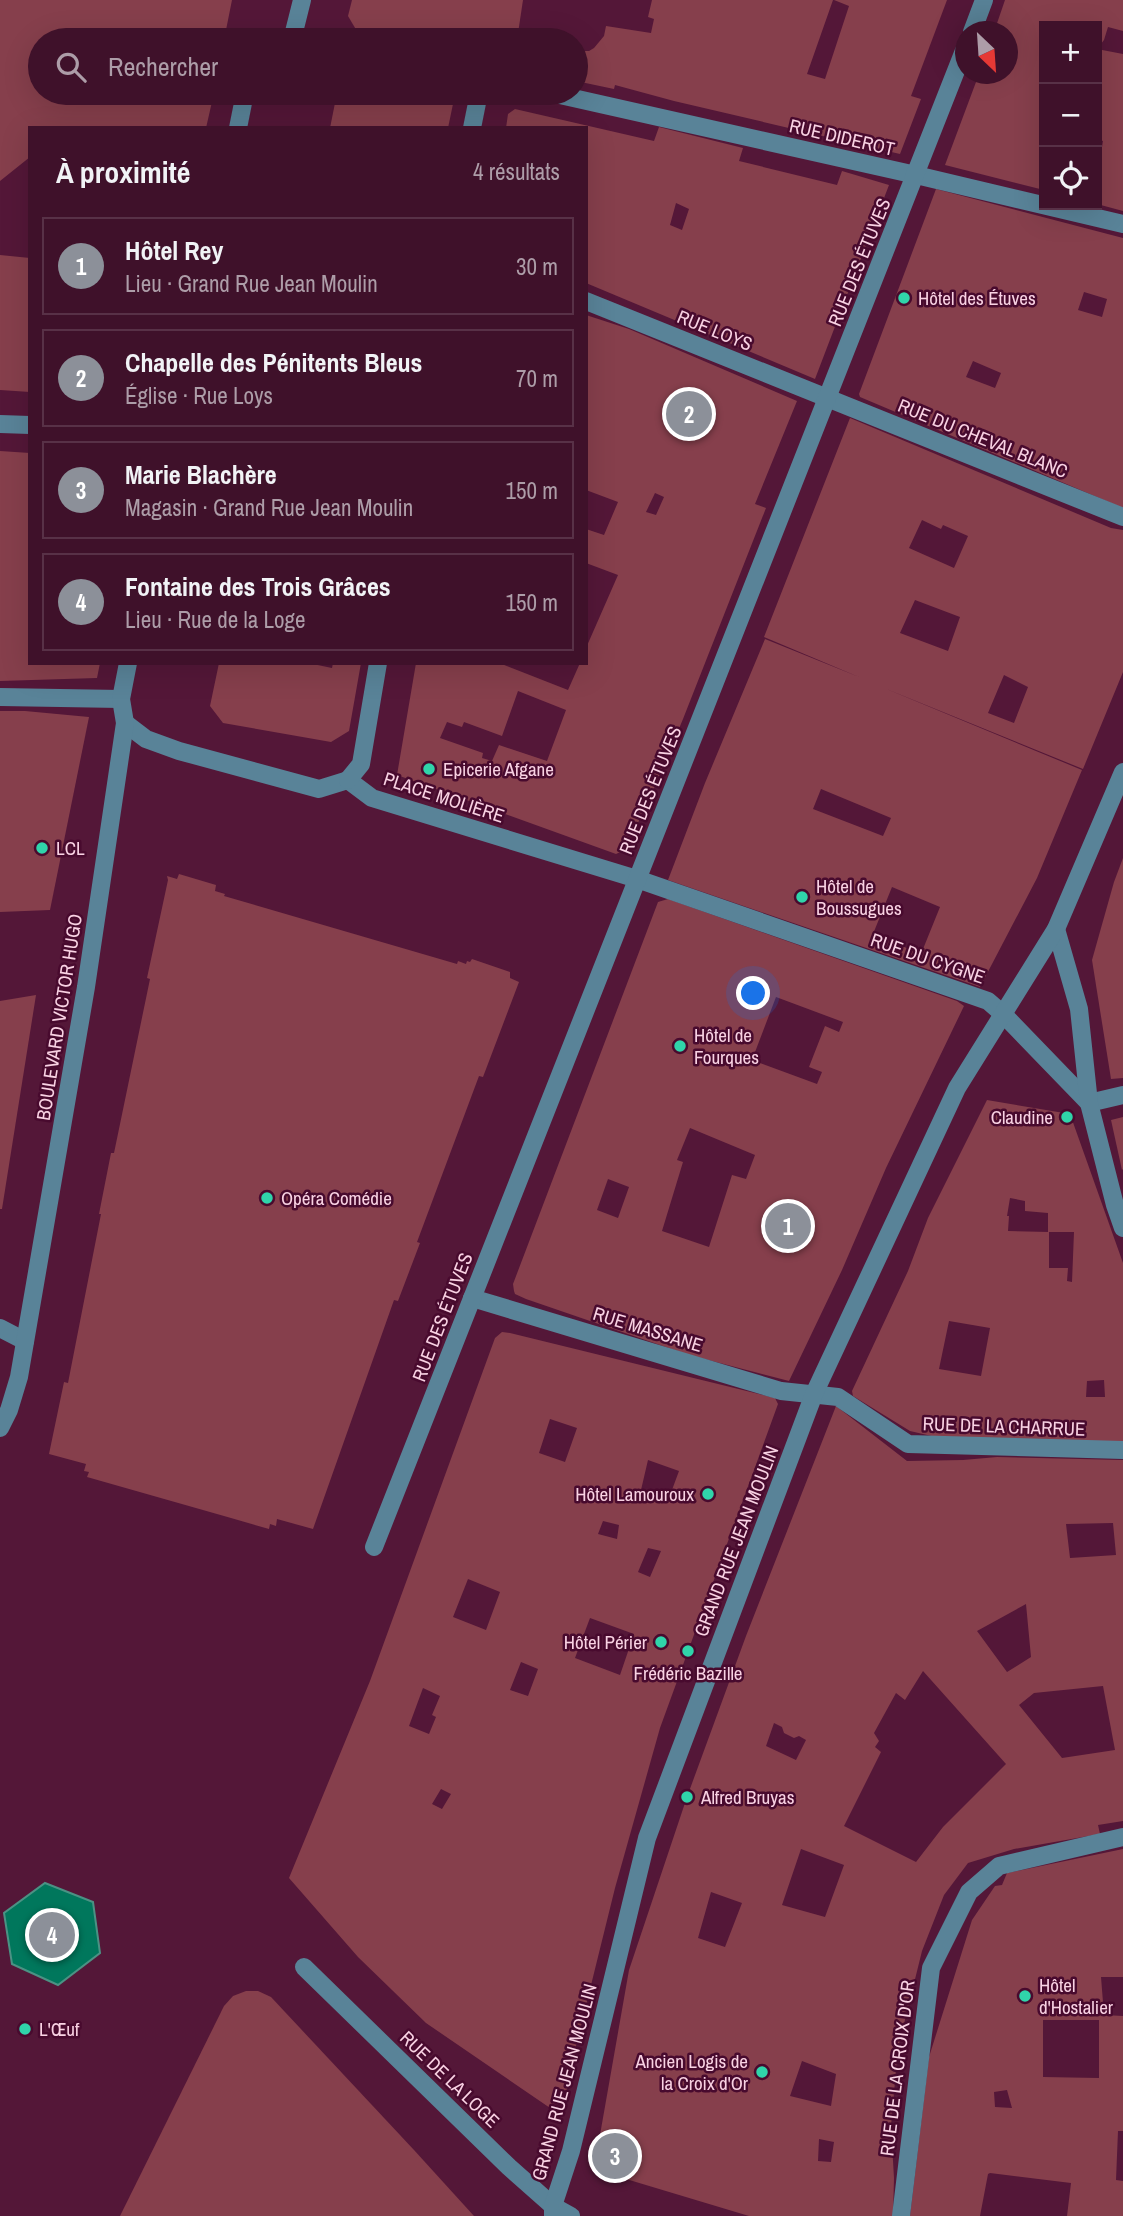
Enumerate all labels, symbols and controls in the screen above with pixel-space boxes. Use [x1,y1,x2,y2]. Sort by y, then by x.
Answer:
north arrow [955,21,1018,84]
map controls [1039,21,1102,210]
button: + [1039,21,1102,84]
search box [28,28,588,105]
icon: search [52,48,90,86]
text: Rechercher [108,49,218,84]
button: − [1039,84,1102,147]
street label: RUE DIDEROT [787,112,898,162]
button: locate [1039,147,1102,210]
text: À proximité [56,152,190,192]
text: 4 résultats [473,156,560,187]
street label: RUE DES ÉTUVES [821,194,897,330]
text: Hôtel Rey [125,233,223,268]
text: 1 [76,251,86,282]
text: 30 m [516,251,558,282]
text: Lieu · Grand Rue Jean Moulin [125,268,378,299]
place label: Hôtel des Étuves [918,285,1036,311]
marker: Hôtel des Étuves [896,290,912,306]
street label: RUE LOYS [674,303,756,357]
text: Chapelle des Pénitents Bleus [125,345,422,380]
text: 2 [76,363,86,394]
text: 70 m [516,363,558,394]
text: Église · Rue Loys [125,380,273,411]
pin: 2 [666,388,712,440]
street label: RUE DU CHEVAL BLANC [894,392,1072,484]
text: Marie Blachère [125,457,277,492]
text: 3 [76,475,86,506]
text: 150 m [506,475,558,506]
text: Magasin · Grand Rue Jean Moulin [125,492,413,523]
text: Fontaine des Trois Grâces [125,569,391,604]
text: 4 [76,587,86,618]
text: 150 m [506,587,558,618]
text: Lieu · Rue de la Loge [125,604,305,635]
street label: RUE DES ÉTUVES [612,722,688,858]
place label: Epicerie Afgane [443,756,554,782]
marker: Epicerie Afgane [421,761,437,777]
street label: PLACE MOLIÈRE [380,765,508,829]
place label: LCL [56,835,85,861]
marker: LCL [34,840,50,856]
place label: Hôtel de Boussugues [816,873,902,921]
marker: Hôtel de Boussugues [794,889,810,905]
street label: BOULEVARD VICTOR HUGO [30,912,88,1122]
street label: RUE DU CYGNE [867,926,989,990]
your location [736,976,770,1010]
place label: Hôtel de Fourques [694,1022,759,1070]
marker: Hôtel de Fourques [672,1038,688,1054]
place label: Claudine [991,1104,1053,1130]
marker: Claudine [1059,1109,1075,1125]
place label: Opéra Comédie [281,1185,392,1211]
marker: Opéra Comédie [259,1190,275,1206]
pin: 1 [765,1200,811,1252]
street label: RUE DES ÉTUVES [406,1249,478,1385]
street label: RUE MASSANE [590,1300,706,1358]
street label: RUE DE LA CHARRUE [922,1410,1086,1442]
street label: GRAND RUE JEAN MOULIN [688,1442,784,1640]
place label: Hôtel Lamouroux [575,1481,694,1507]
marker: Hôtel Lamouroux [700,1486,716,1502]
place label: Hôtel Périer [564,1629,648,1655]
marker: Hôtel Périer [653,1634,669,1650]
marker: Frédéric Bazille [680,1643,696,1659]
place label: Frédéric Bazille [633,1660,743,1686]
place label: Alfred Bruyas [700,1784,795,1810]
marker: Alfred Bruyas [679,1789,695,1805]
pin: 4 [29,1909,75,1961]
place label: Hôtel d'Hostalier [1039,1972,1114,2020]
street label: RUE DE LA CROIX D'OR [873,1979,921,2157]
street label: GRAND RUE JEAN MOULIN [525,1981,603,2183]
marker: Hôtel d'Hostalier [1017,1988,1033,2004]
place label: L'Œuf [39,2016,80,2042]
marker: L'Œuf [17,2021,33,2037]
street label: RUE DE LA LOGE [395,2025,505,2133]
place label: Ancien Logis de la Croix d'Or [634,2048,749,2096]
marker: Ancien Logis de la Croix d'Or [754,2064,770,2080]
pin: 3 [592,2130,638,2182]

